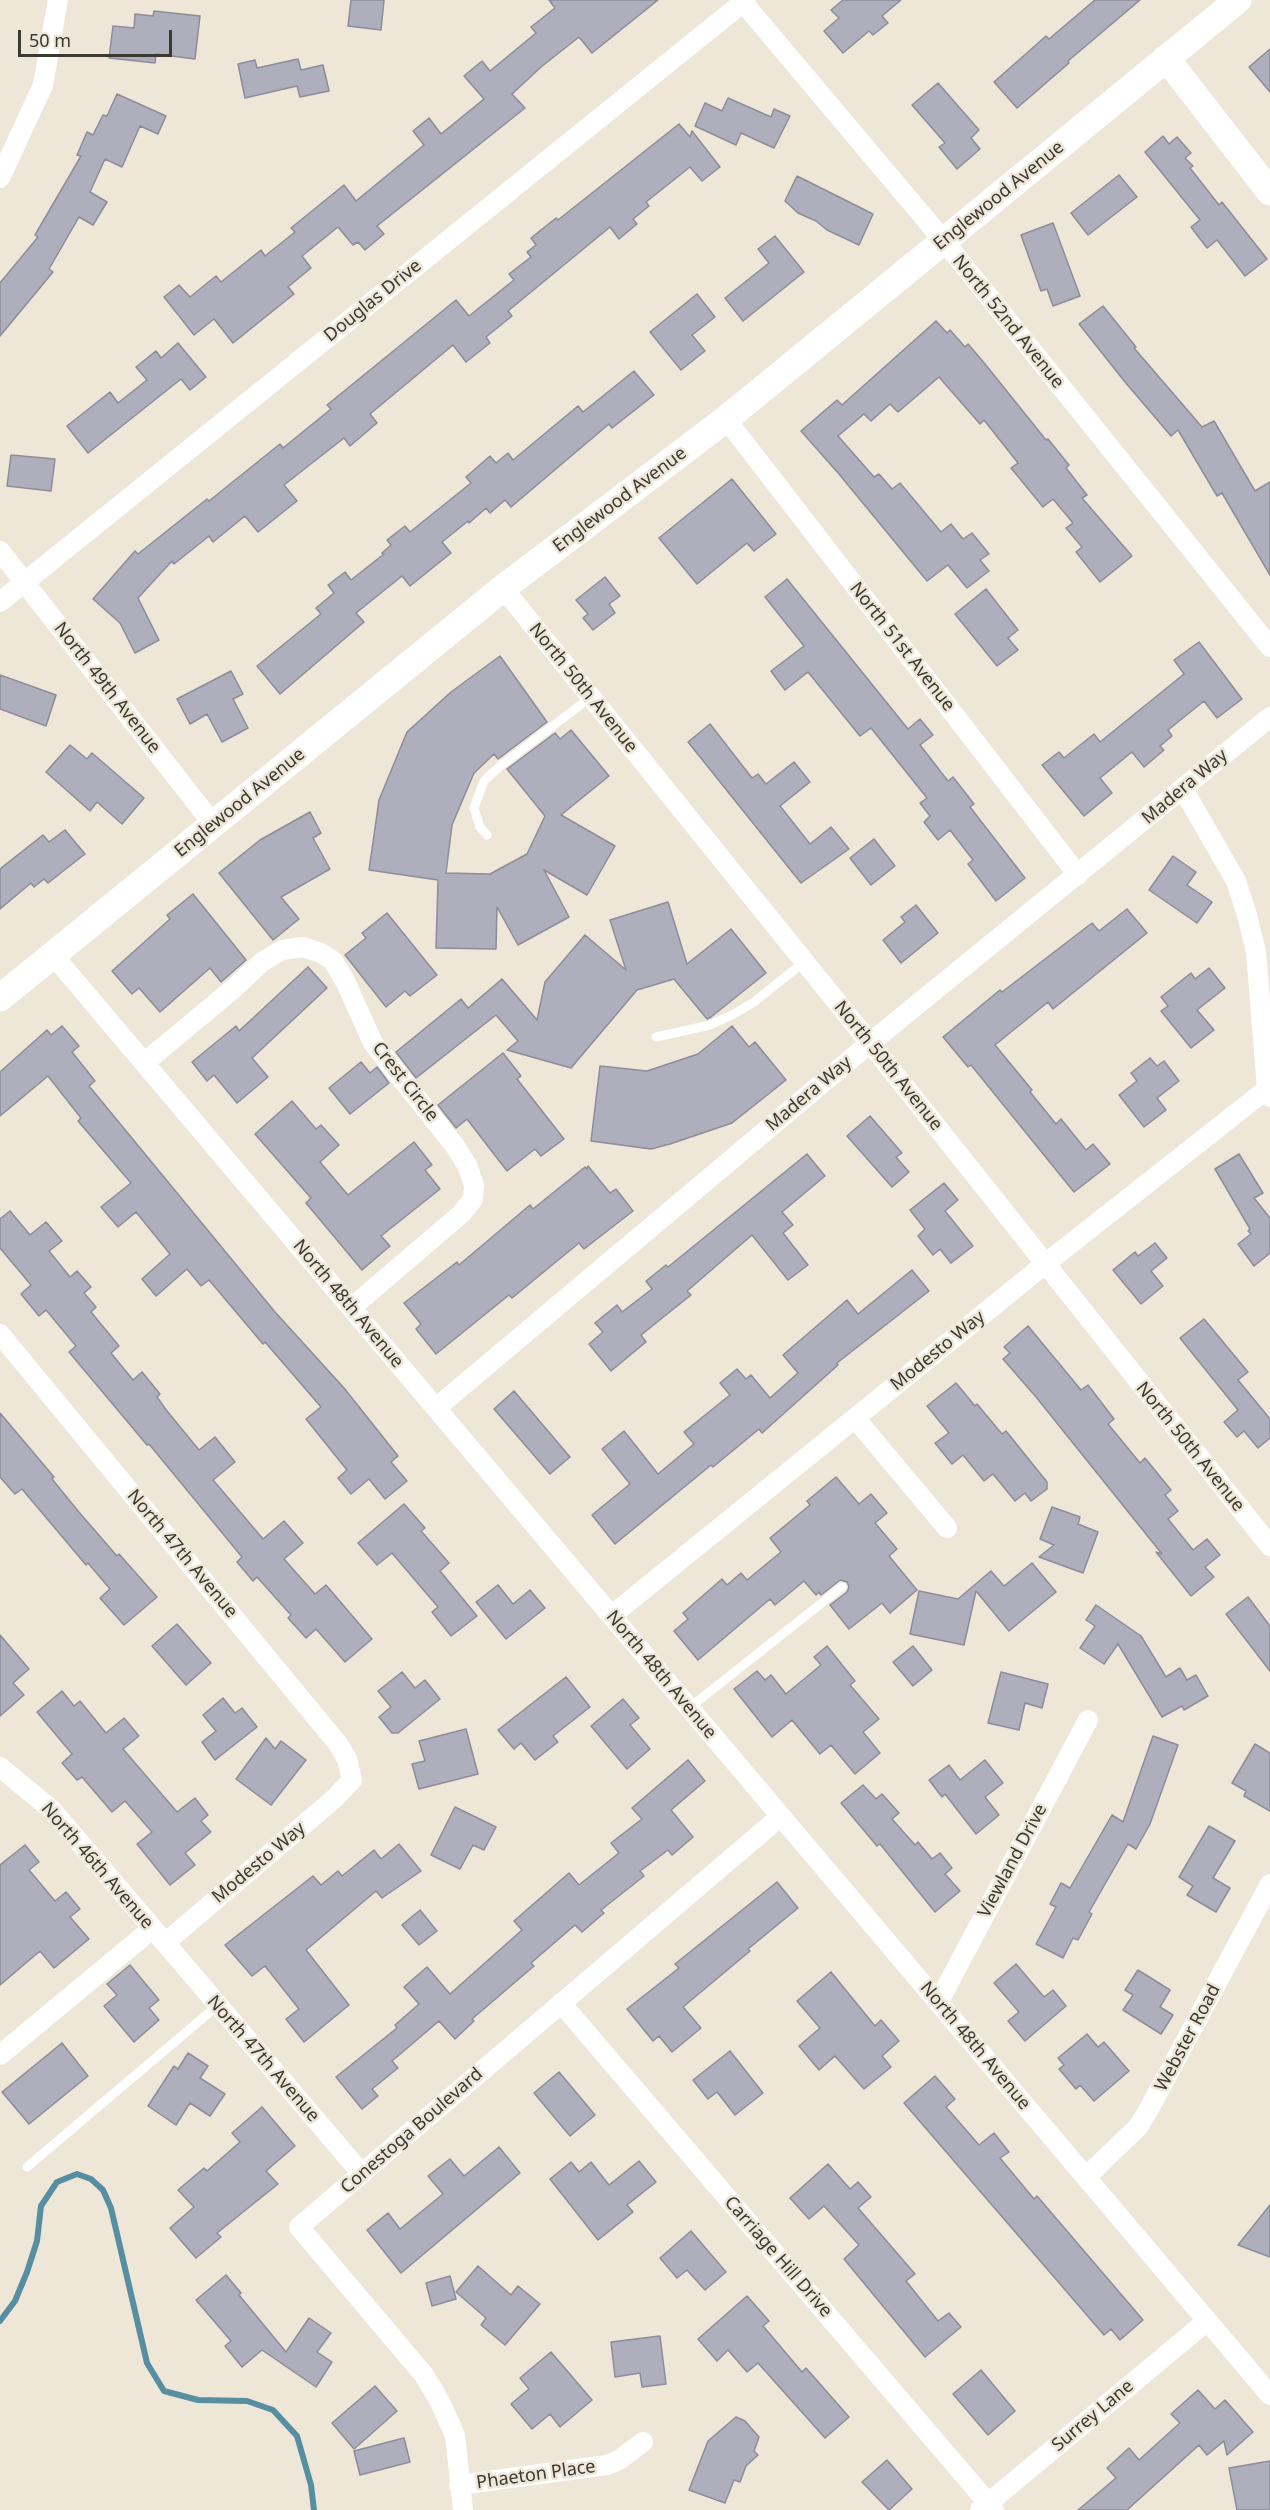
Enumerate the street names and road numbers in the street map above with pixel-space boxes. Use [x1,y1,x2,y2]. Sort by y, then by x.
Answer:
street label: Englewood Avenue [929,137,1069,255]
street label: North 52nd Avenue [948,251,1068,393]
street label: Douglas Drive [320,255,426,347]
street label: Englewood Avenue [549,443,691,557]
street label: North 51st Avenue [845,578,959,716]
street label: North 49th Avenue [49,618,165,758]
street label: North 50th Avenue [524,619,642,757]
street label: Englewood Avenue [170,744,310,862]
street label: Madera Way [1138,745,1232,829]
street label: North 50th Avenue [829,997,947,1135]
street label: Crest Circle [367,1038,443,1126]
street label: Madera Way [762,1052,856,1136]
street label: North 48th Avenue [288,1236,408,1372]
street label: Modesto Way [887,1306,989,1396]
street label: North 50th Avenue [1131,1378,1249,1516]
street label: North 47th Avenue [122,1486,242,1622]
street label: North 48th Avenue [601,1607,721,1743]
street label: North 46th Avenue [36,1798,158,1934]
street label: Viewland Drive [974,1801,1052,1921]
street label: Modesto Way [208,1818,310,1908]
street label: North 48th Avenue [915,1978,1035,2114]
street label: Webster Road [1151,1981,1225,2095]
street label: North 47th Avenue [202,1991,324,2127]
street label: Conestoga Boulevard [337,2063,487,2199]
street label: Carriage Hill Drive [720,2192,836,2322]
street label: Surrey Lane [1048,2376,1138,2456]
street label: Phaeton Place [475,2456,597,2494]

